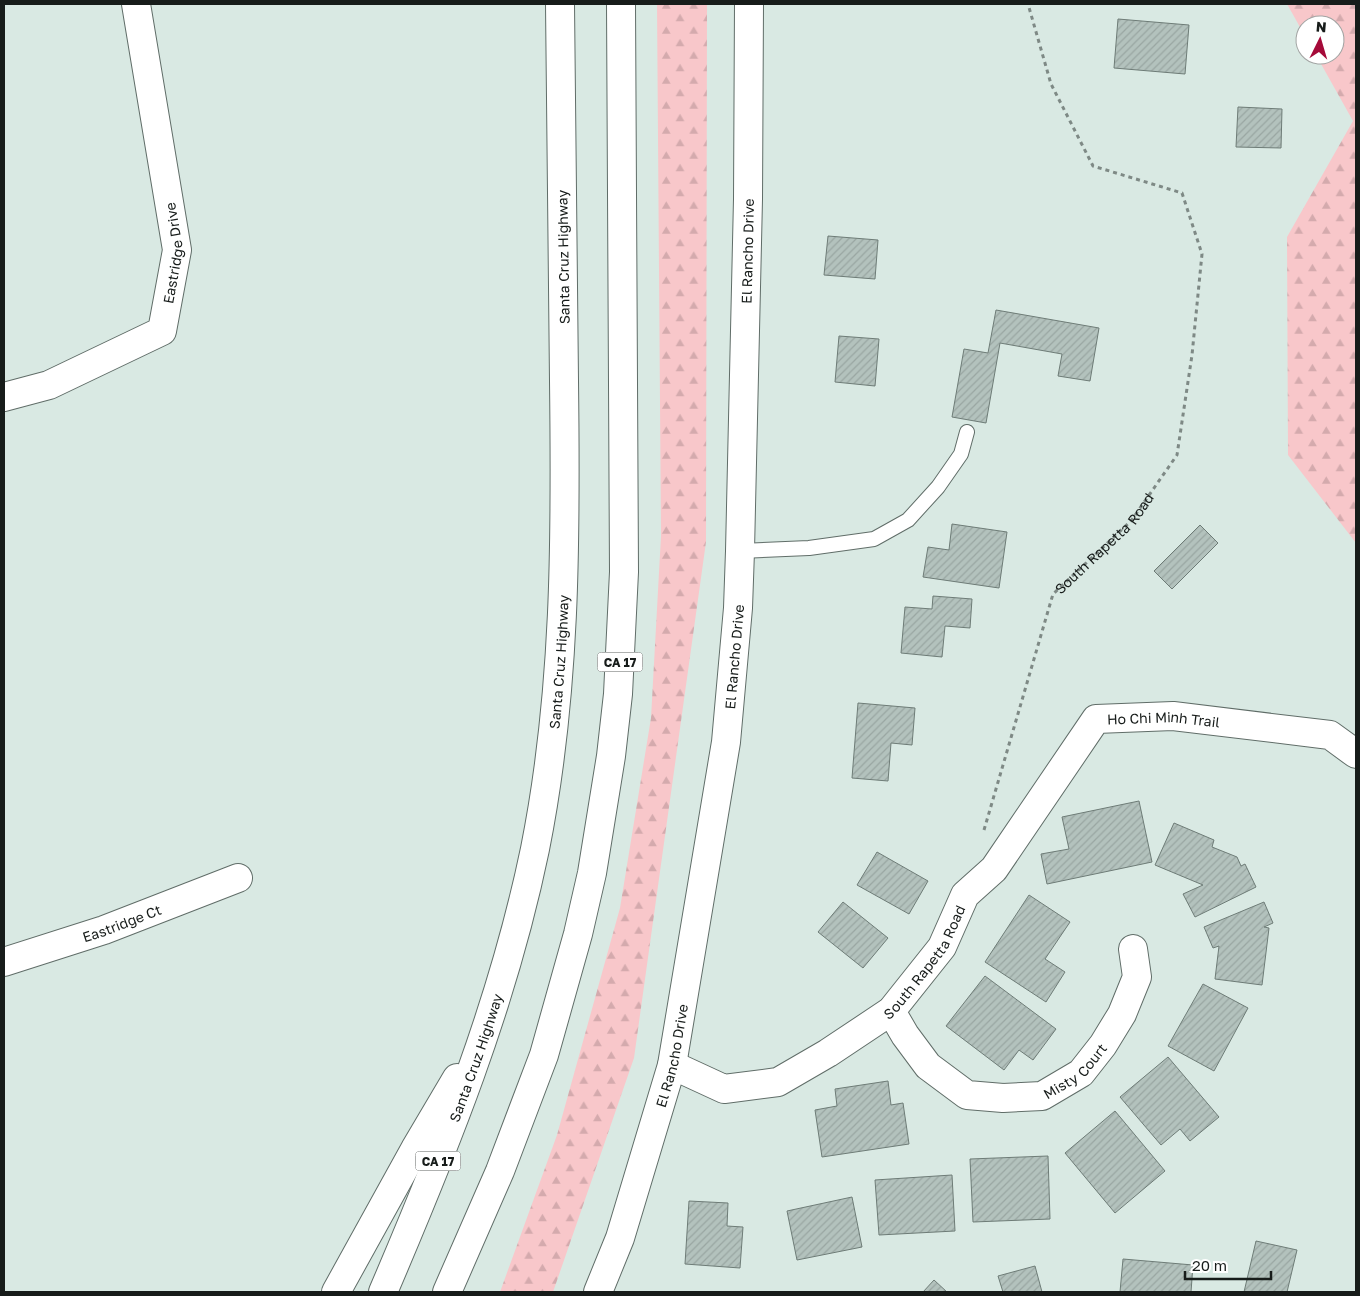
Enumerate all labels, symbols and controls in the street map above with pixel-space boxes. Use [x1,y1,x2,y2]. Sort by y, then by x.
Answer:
north arrow [1295,15,1345,65]
text: N [1315,18,1327,35]
street label: Santa Cruz Highway [553,189,573,324]
street label: El Rancho Drive [737,198,757,304]
street label: Eastridge Drive [159,201,186,305]
street label: South Rapetta Road [1051,489,1157,597]
street label: Santa Cruz Highway [545,594,571,730]
street label: El Rancho Drive [720,604,747,710]
road number: CA 17 [598,652,642,672]
street label: Ho Chi Minh Trail [1107,707,1221,730]
street label: Eastridge Ct [80,900,163,945]
street label: South Rapetta Road [880,902,968,1022]
street label: Santa Cruz Highway [445,991,505,1124]
street label: El Rancho Drive [651,1003,691,1109]
street label: Misty Court [1040,1040,1110,1102]
road number: CA 17 [416,1152,460,1170]
scale bar [1185,1248,1271,1280]
text: 20 m [1192,1256,1227,1274]

